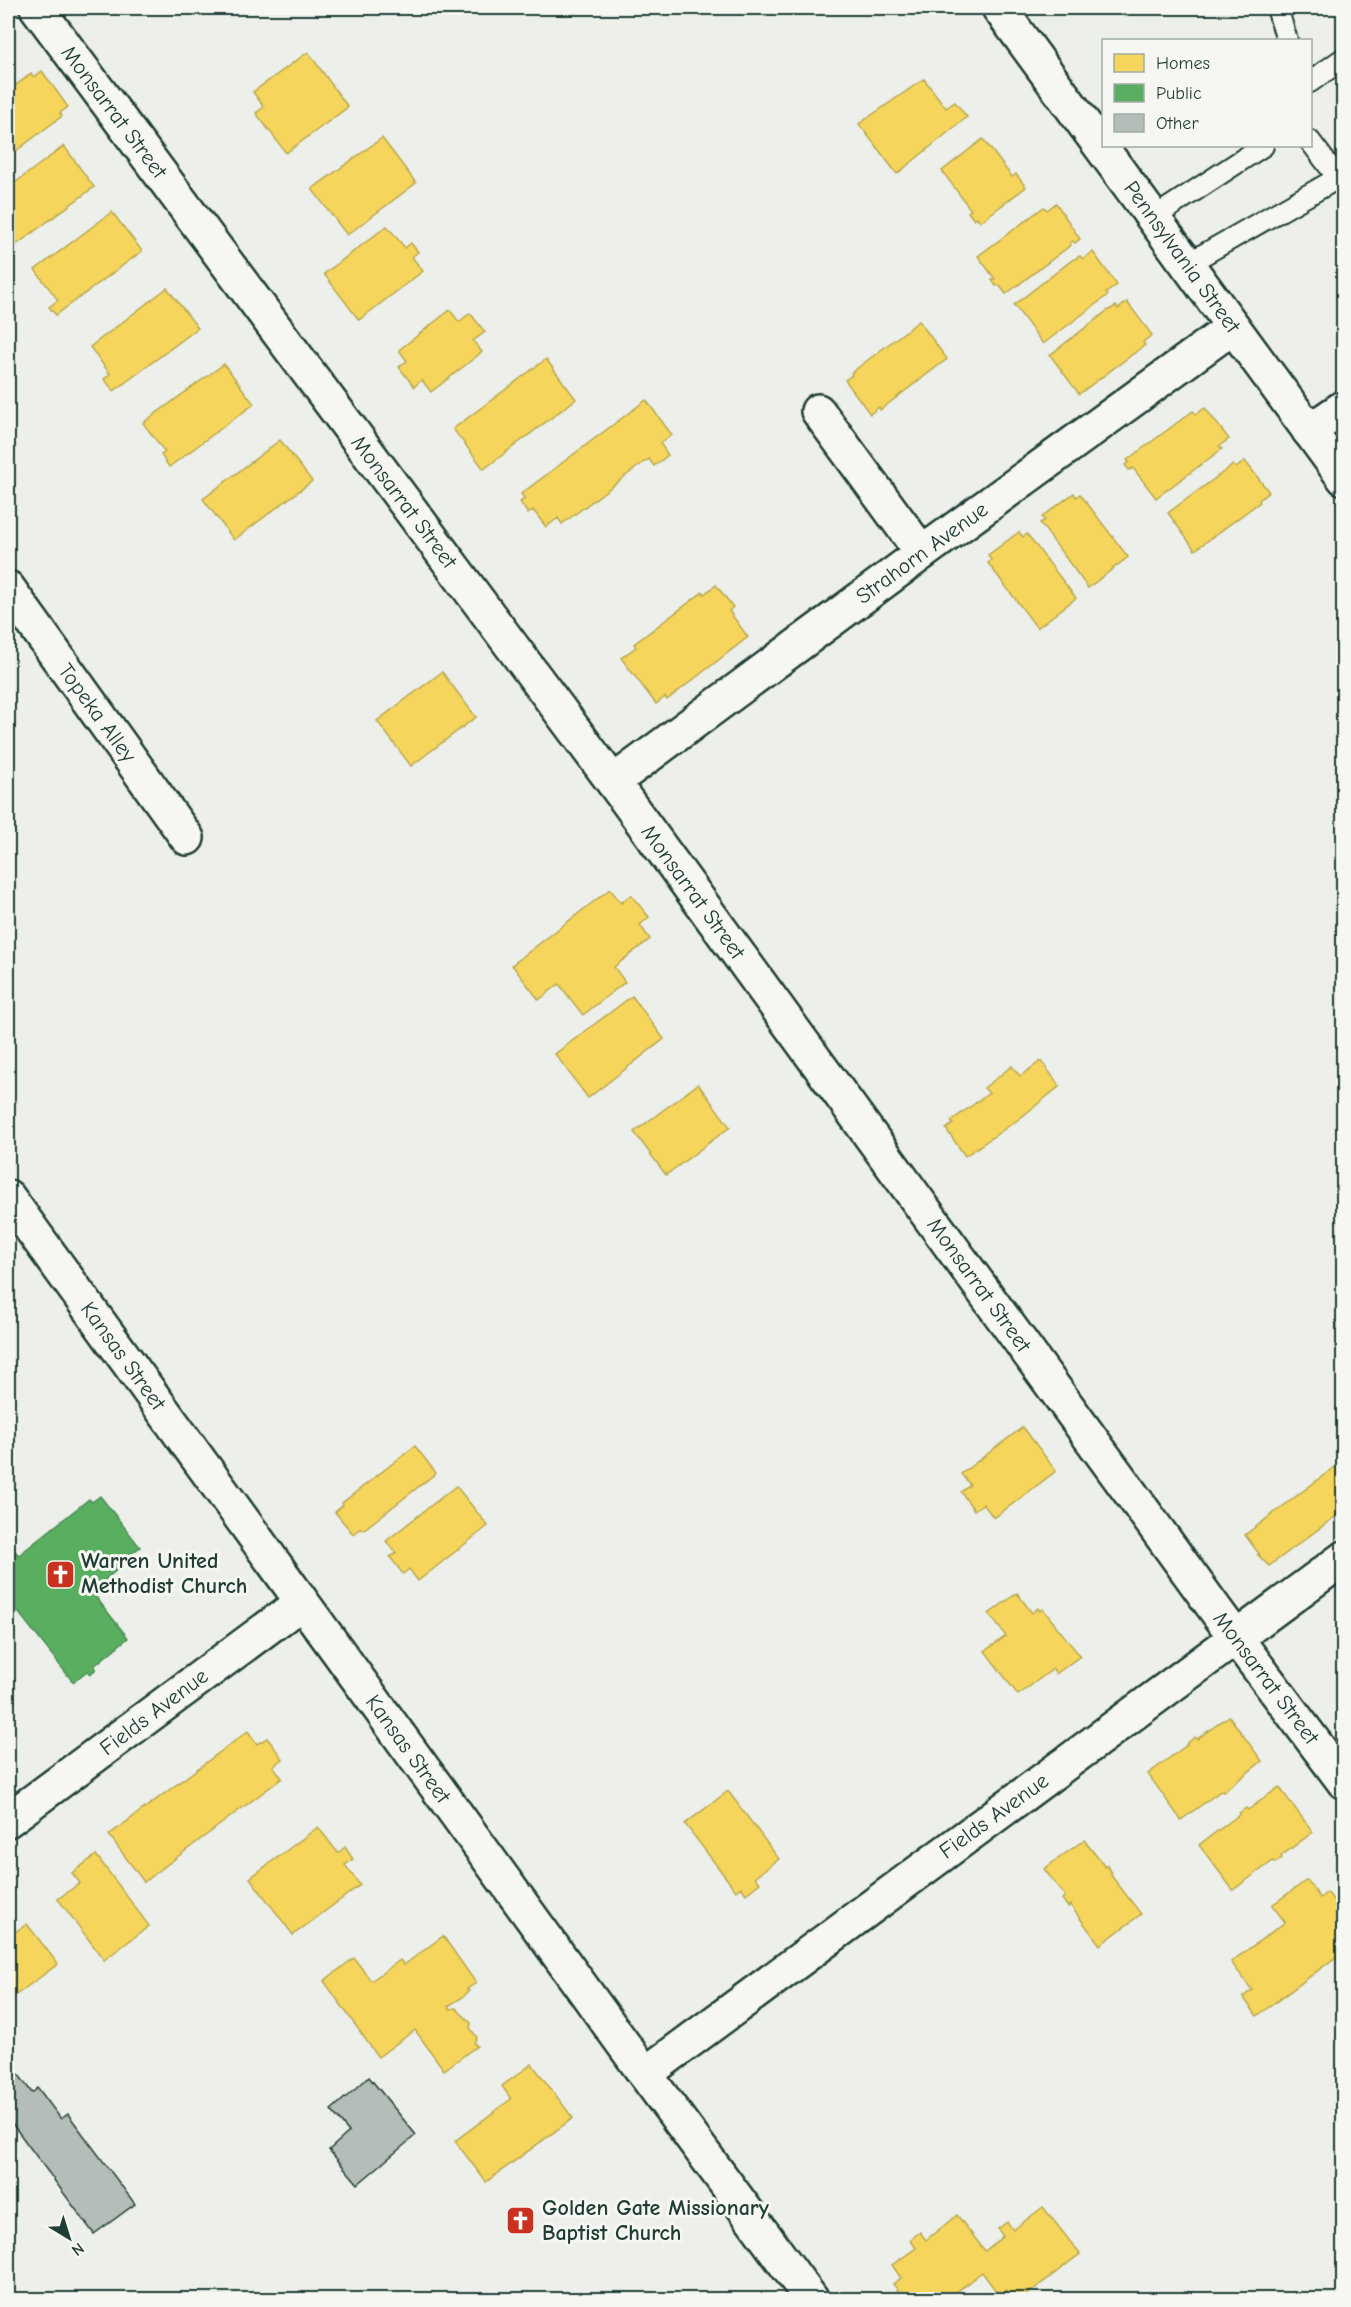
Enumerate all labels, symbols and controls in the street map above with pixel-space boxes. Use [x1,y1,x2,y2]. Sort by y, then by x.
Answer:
legend [1102,39,1312,147]
street label: Monsarrat Street [56,40,173,184]
text: Homes [1156,53,1210,74]
text: Public [1156,83,1202,104]
text: Other [1156,113,1199,134]
street label: Pennsylvania Street [1118,176,1246,339]
street label: Monsarrat Street [346,430,463,574]
street label: Strahorn Avenue [851,496,993,610]
street label: Topeka Alley [52,658,142,768]
street label: Monsarrat Street [636,820,751,965]
street label: Monsarrat Street [922,1213,1037,1358]
street label: Kansas Street [75,1297,172,1416]
place label: Warren United Methodist Church [81,1548,247,1599]
church icon: Warren United Methodist Church [44,1558,76,1590]
street label: Monsarrat Street [1208,1606,1325,1750]
street label: Fields Avenue [95,1663,213,1761]
street label: Kansas Street [360,1690,457,1809]
street label: Fields Avenue [934,1768,1054,1864]
place label: Golden Gate Missionary Baptist Church [542,2195,770,2246]
church icon: Golden Gate Missionary Baptist Church [505,2205,537,2237]
north arrow [39,2208,99,2268]
text: N [68,2239,87,2259]

